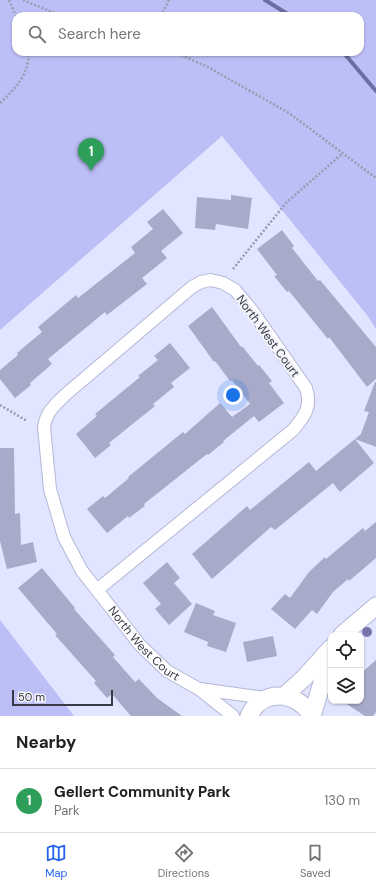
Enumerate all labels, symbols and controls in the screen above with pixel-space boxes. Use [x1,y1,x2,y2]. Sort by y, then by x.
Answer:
search box [12,12,364,56]
icon: search [26,23,48,45]
text: Search here [58,24,141,44]
pin: 1 [78,138,104,171]
street label: North West Court [233,292,303,381]
your location [223,385,243,405]
street label: North West Court [105,603,183,685]
map controls [328,632,364,704]
button: locate [328,632,364,668]
button: layers [328,668,364,704]
scale bar [12,688,113,707]
text: 50 m [18,690,45,704]
text: Nearby [16,731,76,753]
text: Gellert Community Park [54,782,230,802]
text: 1 [27,792,31,809]
text: 130 m [324,792,360,809]
text: Park [54,802,80,819]
tab: Map [45,842,67,880]
tab: Directions [158,842,210,880]
tab: Saved [300,842,331,880]

